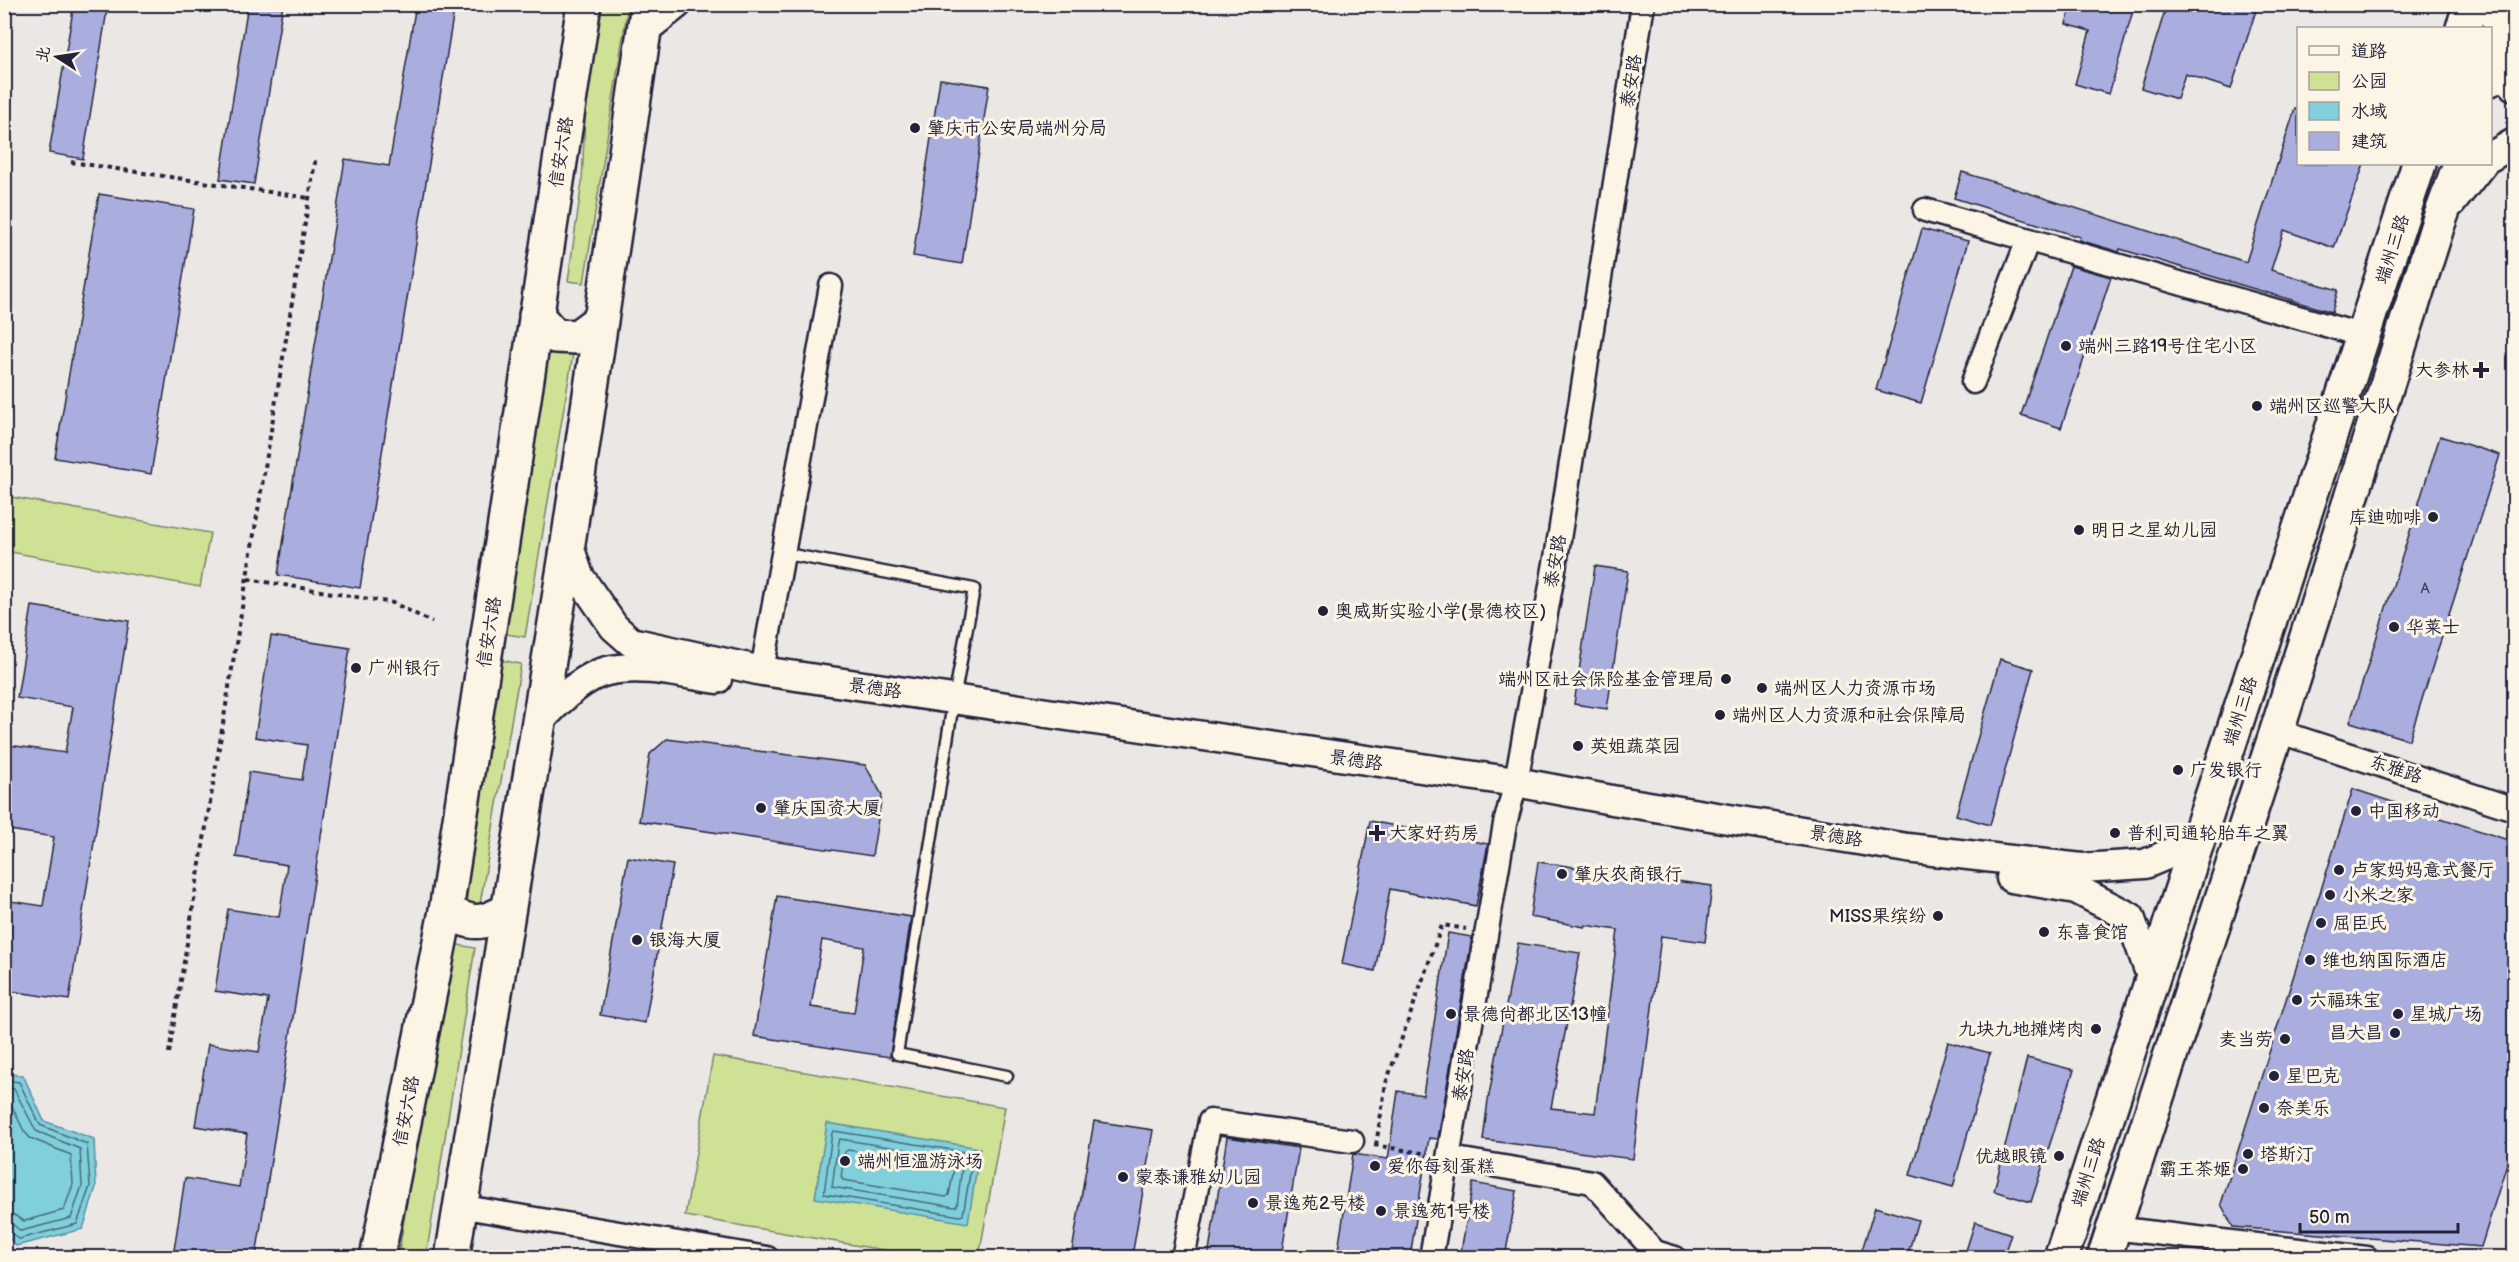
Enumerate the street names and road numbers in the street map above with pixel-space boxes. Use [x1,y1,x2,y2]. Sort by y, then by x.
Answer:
street label: 泰安路 [1617,53,1646,109]
street label: 信安六路 [545,115,577,189]
street label: 端州三路 [2371,212,2414,287]
street label: 泰安路 [1540,533,1571,589]
street label: 信安六路 [473,595,505,669]
street label: 景德路 [847,674,903,703]
street label: 端州三路 [2219,674,2262,749]
street label: 景德路 [1328,746,1384,775]
street label: 东雅路 [2367,751,2425,788]
street label: 景德路 [1808,822,1864,851]
street label: 泰安路 [1449,1047,1478,1103]
street label: 信安六路 [389,1074,424,1148]
street label: 端州三路 [2067,1135,2110,1210]

